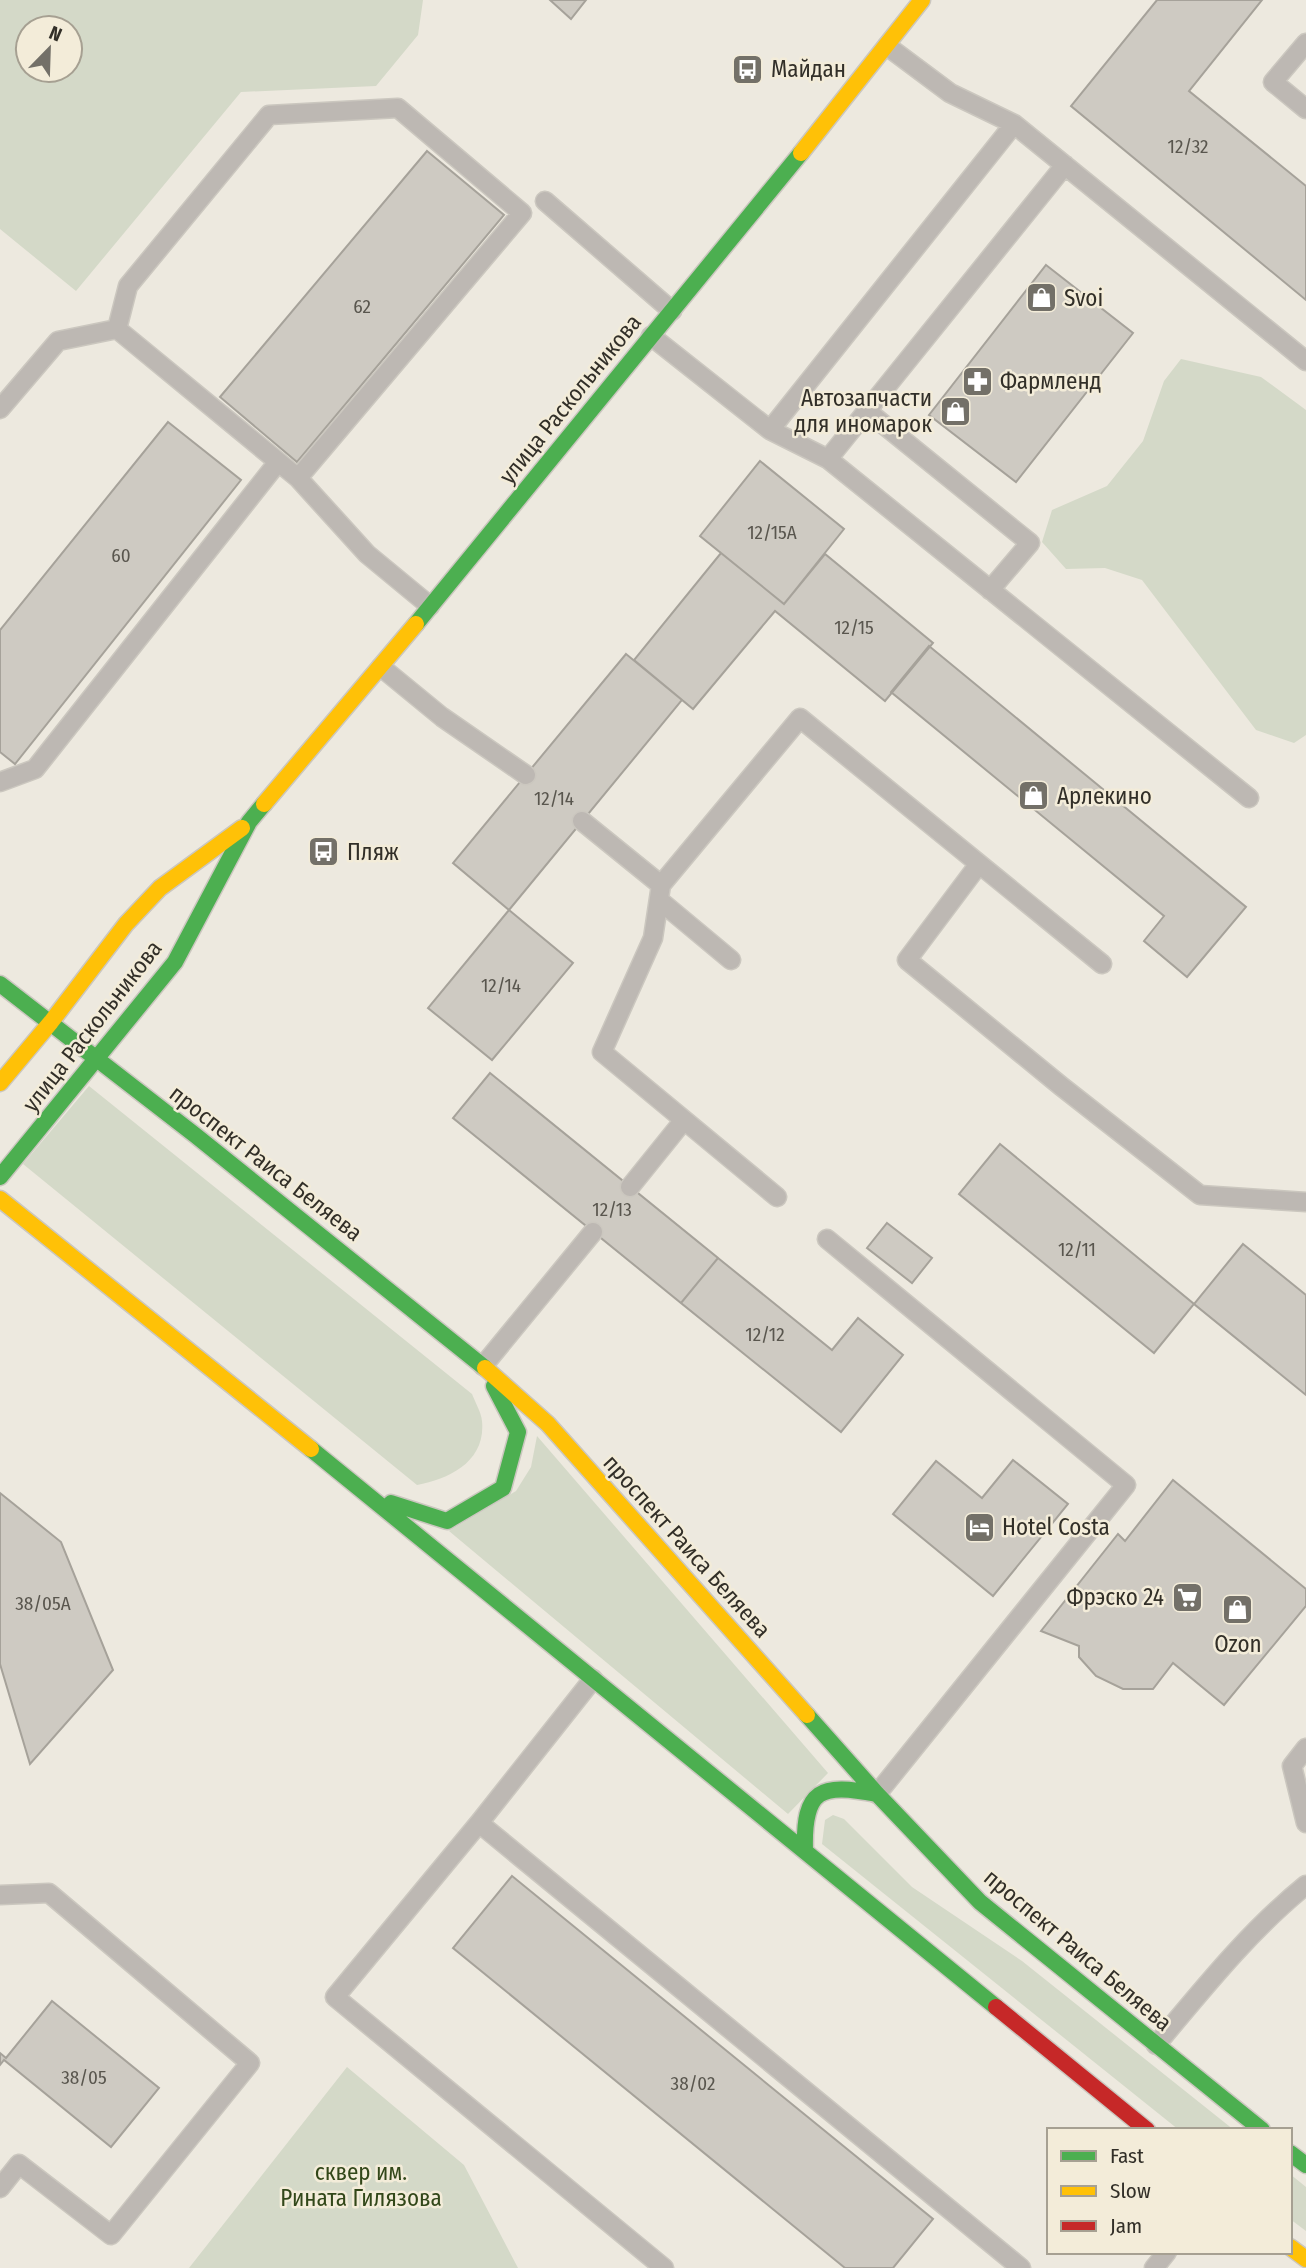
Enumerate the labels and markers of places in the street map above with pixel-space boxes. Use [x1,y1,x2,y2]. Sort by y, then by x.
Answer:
bus stop icon: Майдан [731,52,765,86]
place label: Майдан [771,55,846,83]
shop icon: Svoi [1024,281,1058,315]
place label: Svoi [1064,284,1103,312]
pharmacy icon: Фармленд [960,364,994,398]
place label: Фармленд [1000,367,1101,395]
place label: Автозапчасти для иномарок [795,384,932,438]
shop icon: Автозапчасти для иномарок [938,394,972,428]
shop icon: Арлекино [1017,779,1051,813]
place label: Арлекино [1057,782,1152,810]
bus stop icon: Пляж [307,835,341,869]
place label: Пляж [347,838,399,866]
hotel icon: Hotel Costa [962,1510,996,1544]
place label: Hotel Costa [1002,1513,1110,1541]
supermarket icon: Фрэско 24 [1170,1580,1204,1614]
place label: Фрэско 24 [1067,1583,1164,1611]
shop icon: Ozon [1221,1593,1255,1627]
place label: Ozon [1214,1630,1262,1658]

